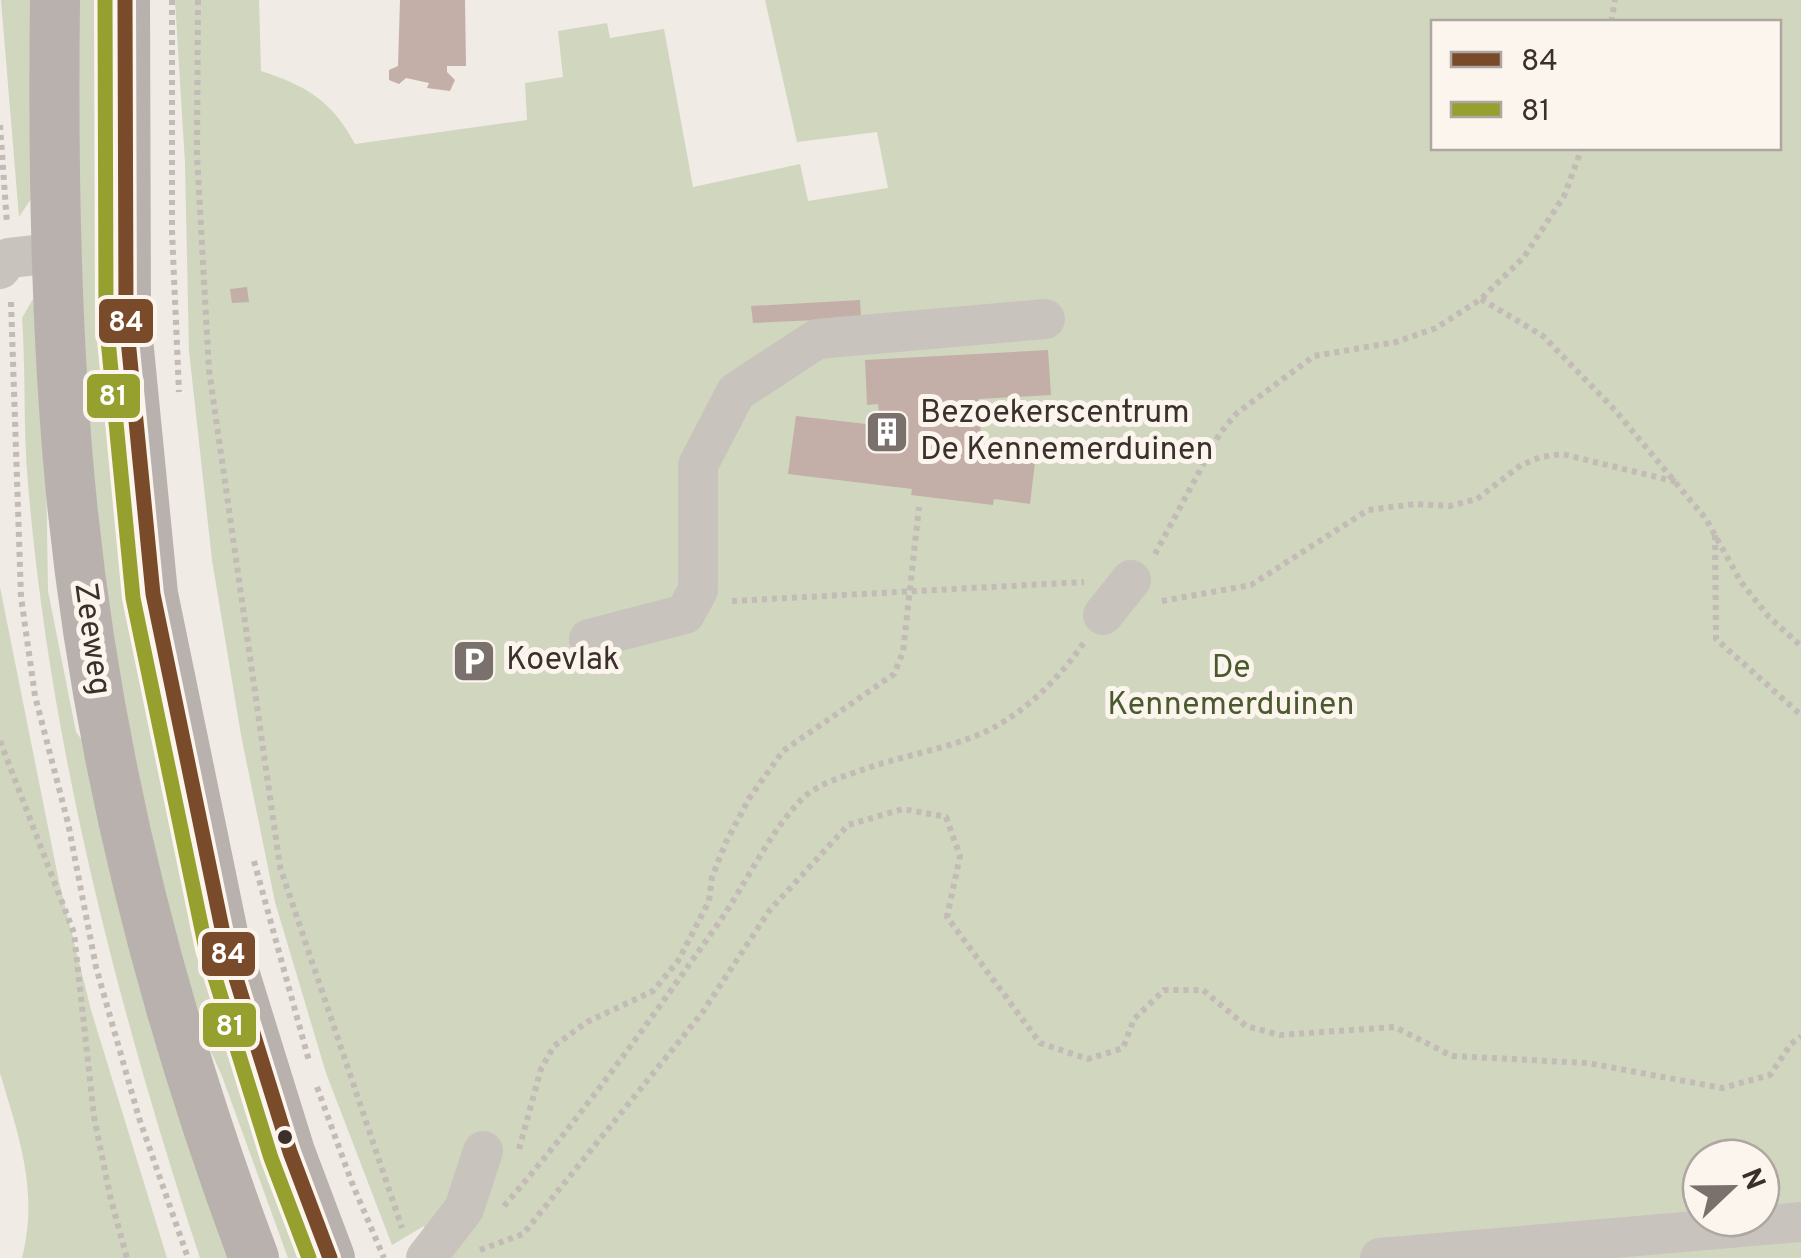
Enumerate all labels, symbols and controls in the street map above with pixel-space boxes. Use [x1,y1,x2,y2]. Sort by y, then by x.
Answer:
legend [1431,20,1781,150]
text: 84 [1521,44,1558,81]
text: 81 [1521,94,1550,131]
line badge: 84 [97,297,155,345]
text: 84 [108,306,144,342]
line badge: 81 [85,372,142,420]
text: 81 [99,380,127,416]
place label: Bezoekerscentrum De Kennemerduinen [920,394,1214,471]
building icon: Bezoekerscentrum De Kennemerduinen [864,409,910,455]
street label: Zeeweg [63,580,119,698]
parking icon: Koevlak [451,638,497,684]
place label: Koevlak [506,641,620,681]
park label: De Kennemerduinen [1107,649,1355,726]
line badge: 84 [200,930,257,978]
text: 84 [210,938,246,974]
line badge: 81 [201,1001,258,1049]
text: 81 [216,1010,244,1046]
unlabelled marker [275,1127,295,1147]
north arrow [1681,1138,1781,1238]
text: N [1731,1164,1772,1196]

